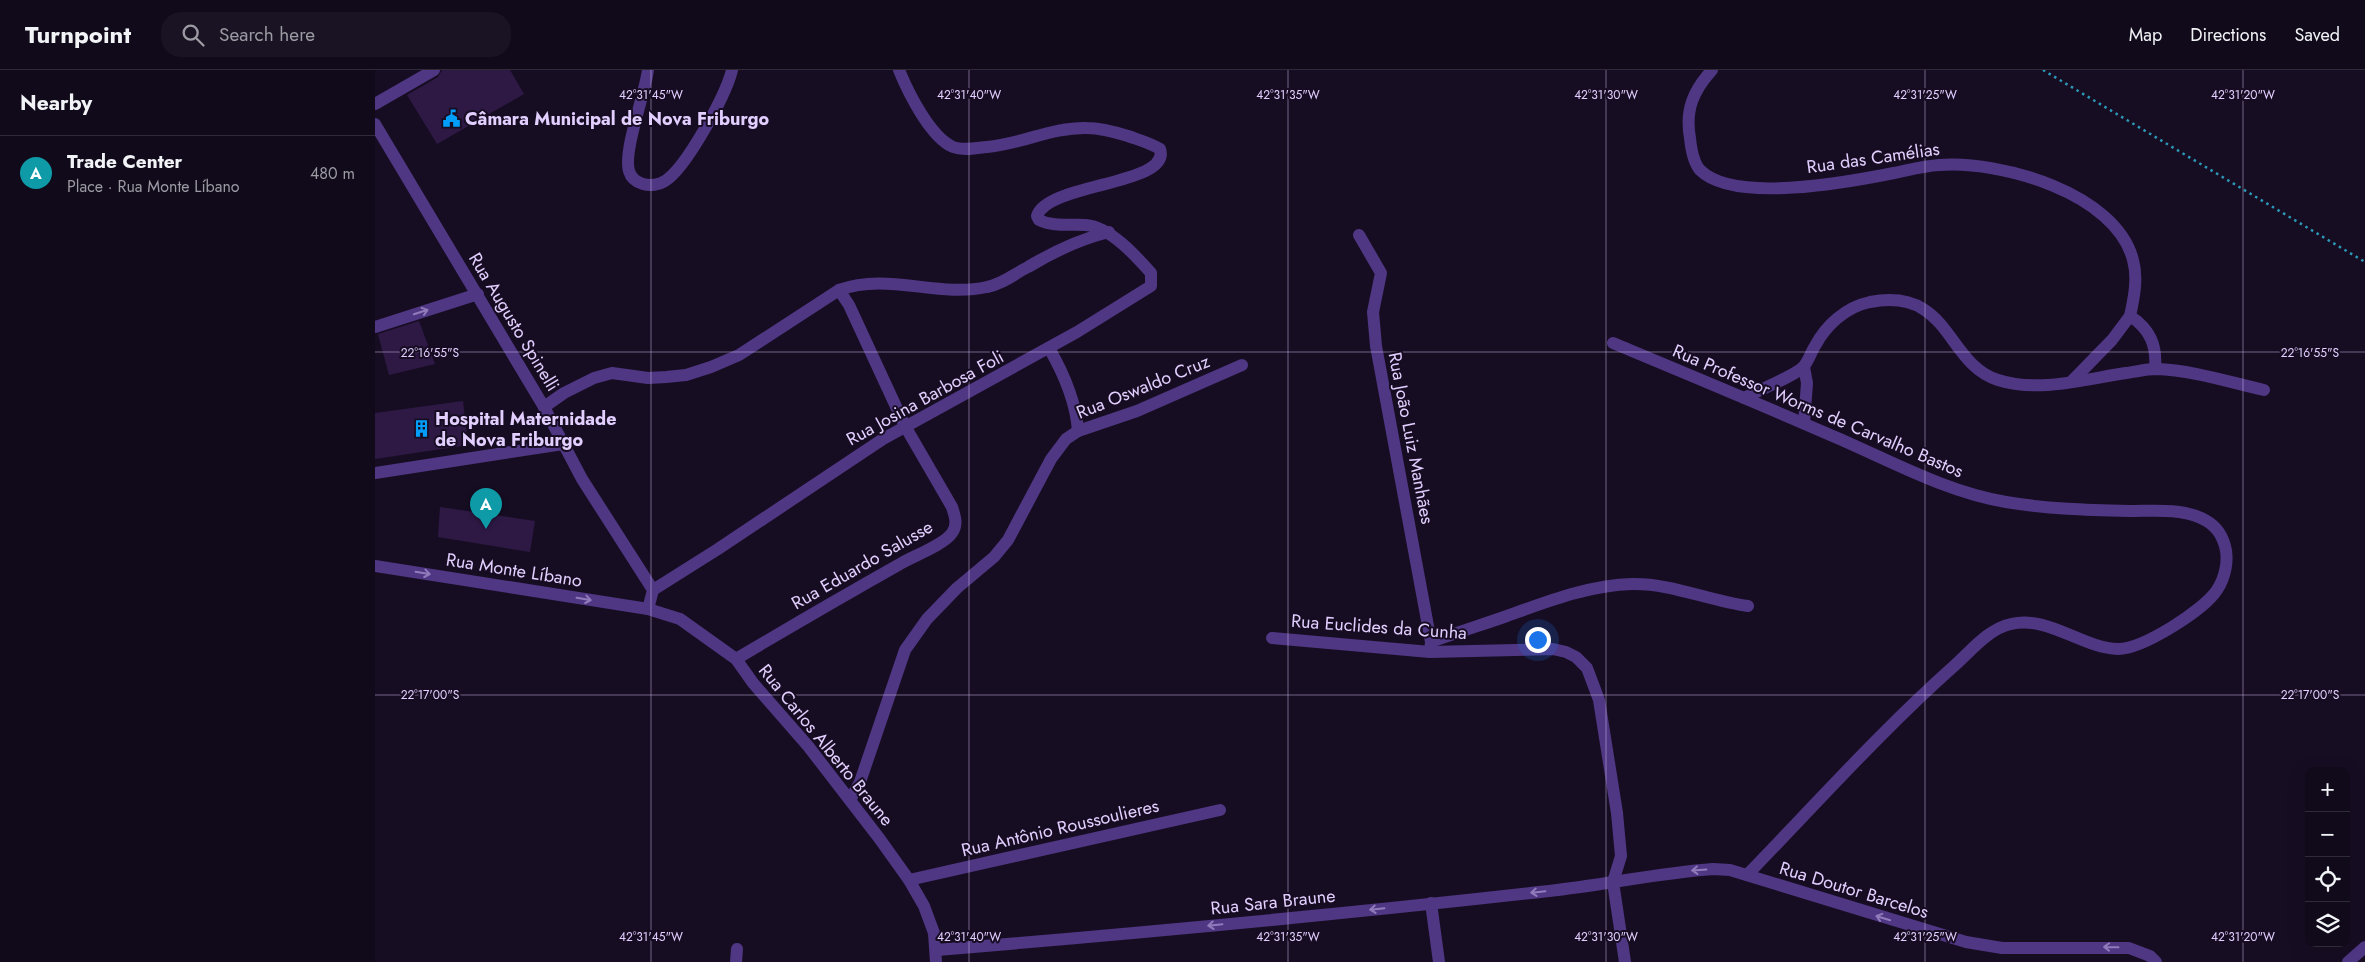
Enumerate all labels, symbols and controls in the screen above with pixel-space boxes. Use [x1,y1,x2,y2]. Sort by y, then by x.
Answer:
search box [161,12,511,57]
text: Turnpoint [25,17,131,52]
icon: search [179,21,207,49]
text: Search here [219,21,315,48]
text: Map [2129,22,2162,48]
text: Directions [2190,22,2266,48]
text: Saved [2294,22,2340,48]
text: 42°31'45"W [619,86,683,104]
text: 42°31'40"W [937,86,1001,104]
text: 42°31'35"W [1256,86,1320,104]
text: 42°31'30"W [1574,86,1638,104]
text: 42°31'25"W [1893,86,1957,104]
text: 42°31'20"W [2211,86,2275,104]
text: Nearby [20,88,92,118]
place label: Câmara Municipal de Nova Friburgo [465,106,770,132]
public building icon: Câmara Municipal de Nova Friburgo [441,109,461,129]
street label: Rua das Camélias [1805,136,1941,180]
text: Trade Center [67,148,182,175]
text: A [30,162,42,185]
text: 480 m [310,162,355,185]
text: Place · Rua Monte Líbano [67,175,240,198]
street label: Rua Augusto Spinelli [462,248,566,396]
one-way arrow [413,306,429,316]
street label: Rua Professor Worms de Carvalho Bastos [1669,338,1967,484]
text: 22°16'55"S [401,344,460,362]
street label: Rua Josina Barbosa Foli [841,344,1009,452]
text: 22°16'55"S [2281,344,2340,362]
street label: Rua Oswaldo Cruz [1072,348,1214,426]
street label: Rua João Luiz Manhães [1382,350,1440,526]
place label: Hospital Maternidade de Nova Friburgo [435,406,616,453]
building icon: Hospital Maternidade de Nova Friburgo [411,419,431,439]
pin: A [470,488,502,529]
street label: Rua Eduardo Salusse [786,514,938,616]
street label: Rua Monte Líbano [444,546,584,594]
one-way arrow [415,569,431,579]
one-way arrow [575,594,591,604]
street label: Rua Euclides da Cunha [1290,608,1468,646]
your location [1525,627,1551,653]
street label: Rua Carlos Alberto Braune [752,658,900,832]
text: 22°17'00"S [401,686,460,704]
text: 22°17'00"S [2281,686,2340,704]
map controls [2305,767,2350,947]
button: + [2305,767,2350,812]
street label: Rua Antônio Roussoulieres [959,793,1161,863]
button: − [2305,812,2350,857]
street label: Rua Doutor Barcelos [1776,855,1932,925]
button: locate [2305,857,2350,902]
one-way arrow [1691,865,1707,874]
street label: Rua Sara Braune [1209,883,1337,921]
one-way arrow [1531,887,1547,897]
button: layers [2305,902,2350,947]
one-way arrow [1369,904,1385,914]
one-way arrow [1875,912,1891,922]
one-way arrow [1207,920,1223,930]
text: 42°31'45"W [619,928,683,946]
text: 42°31'40"W [937,928,1001,946]
text: 42°31'35"W [1256,928,1320,946]
text: 42°31'30"W [1574,928,1638,946]
text: 42°31'25"W [1893,928,1957,946]
text: 42°31'20"W [2211,928,2275,946]
one-way arrow [2103,942,2120,952]

